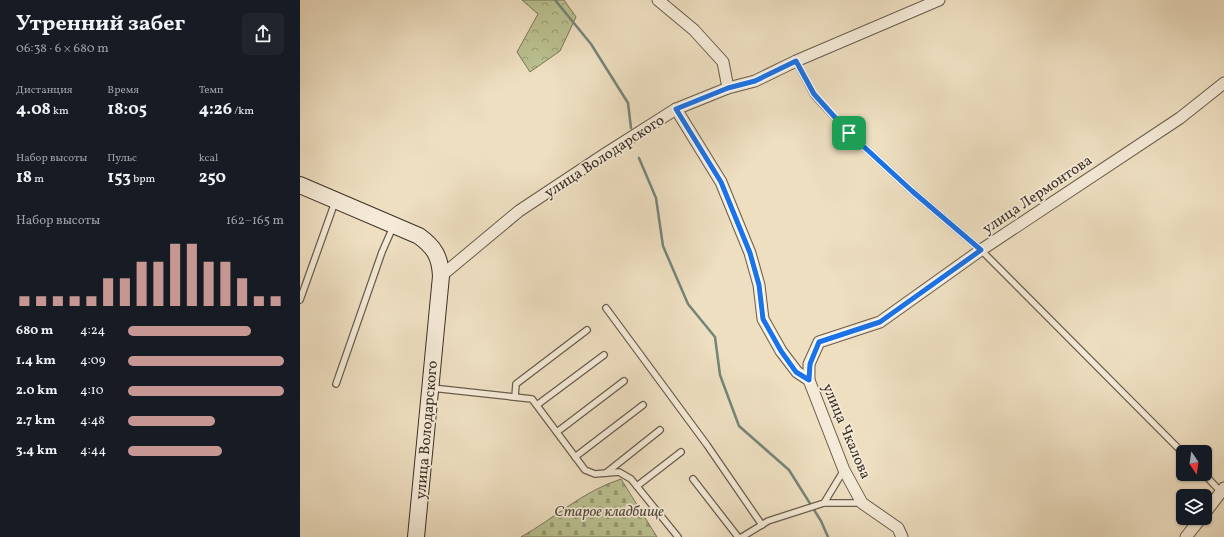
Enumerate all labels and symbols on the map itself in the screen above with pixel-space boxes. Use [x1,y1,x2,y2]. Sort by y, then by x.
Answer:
street label: улица Володарского [541,111,669,204]
pin [832,116,866,150]
street label: улица Лермонтова [979,151,1097,240]
street label: улица Володарского [411,360,444,500]
street label: улица Чкалова [816,381,875,483]
north arrow [1176,445,1212,481]
park label: Старое кладбище [554,502,664,523]

